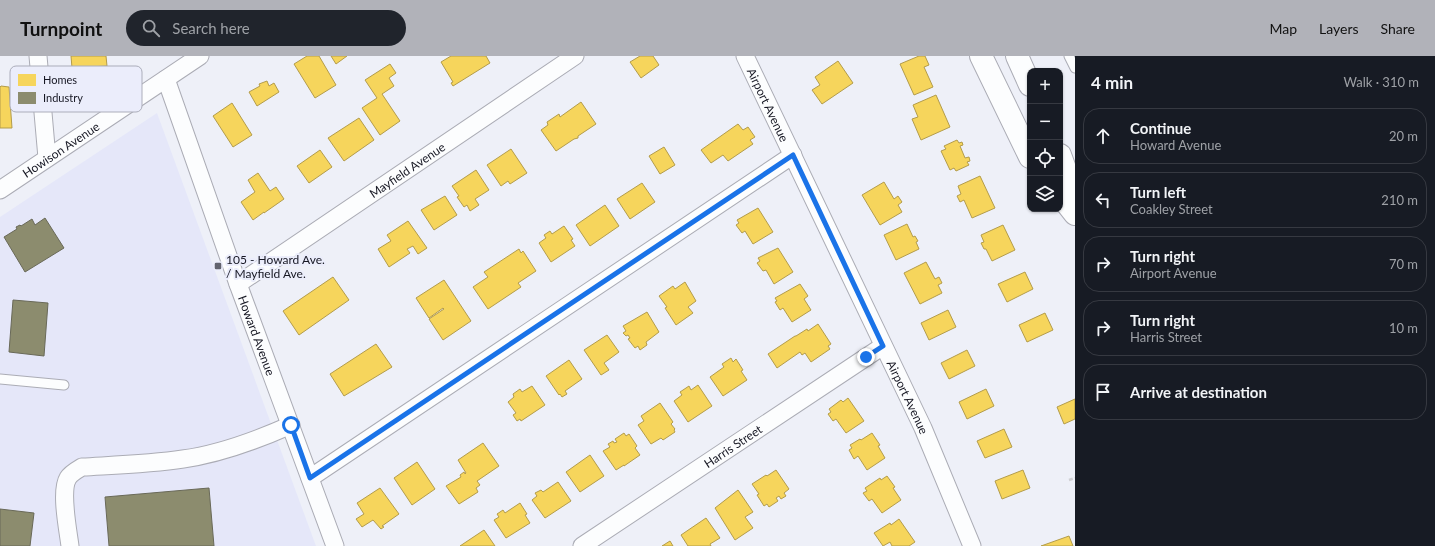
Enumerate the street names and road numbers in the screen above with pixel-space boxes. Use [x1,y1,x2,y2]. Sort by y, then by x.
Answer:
street label: Airport Avenue [744,65,792,144]
street label: Howison Avenue [19,118,102,180]
street label: Mayfield Avenue [366,139,448,201]
street label: Howard Avenue [235,293,279,377]
street label: Airport Avenue [884,358,932,436]
street label: Harris Street [701,421,765,470]

